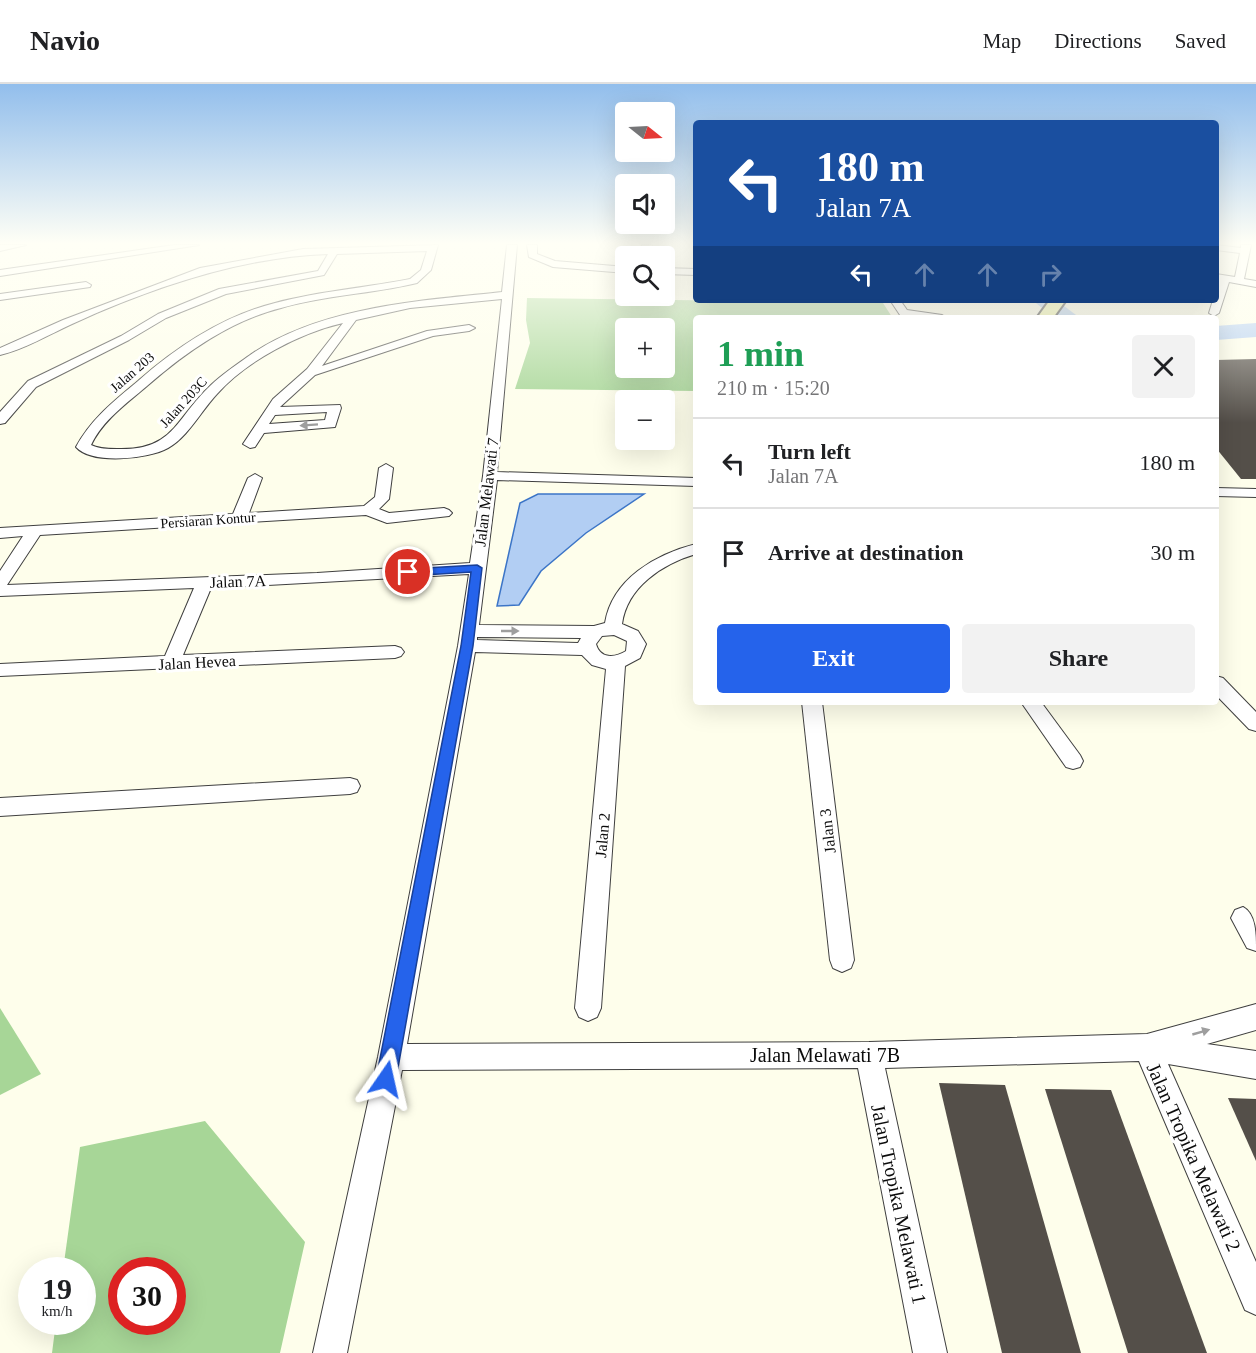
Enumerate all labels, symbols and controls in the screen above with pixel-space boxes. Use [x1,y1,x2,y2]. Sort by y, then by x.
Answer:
text: Navio [30,25,100,56]
text: Map [983,29,1021,53]
text: Directions [1054,29,1142,53]
text: Saved [1175,29,1226,53]
north arrow [615,102,675,162]
map controls [615,102,675,450]
icon: left [717,144,795,222]
text: 180 m [816,144,925,190]
button: sound [615,174,675,234]
text: Jalan 7A [816,193,911,223]
button: search [615,246,675,306]
icon: left [845,258,878,291]
icon: ahead [908,258,941,291]
icon: ahead [971,258,1004,291]
icon: right [1034,258,1067,291]
button: + [615,318,675,378]
text: 1 min [717,334,804,374]
button: close [1132,335,1195,398]
street label: Jalan 203 [107,349,157,396]
street label: Jalan 203C [157,374,210,431]
text: 210 m · 15:20 [717,377,830,399]
button: − [615,390,675,450]
one-way arrow [299,421,318,430]
street label: Jalan Melawati 7 [471,437,502,547]
text: Turn left [768,439,851,464]
icon: left [717,447,750,480]
text: 180 m [1139,450,1195,475]
text: Jalan 7A [768,465,839,487]
street label: Persiaran Kontur [160,510,256,531]
icon: arrive [717,537,750,570]
text: Arrive at destination [768,540,964,565]
text: 30 m [1150,540,1195,565]
pin [382,546,433,597]
icon: arrive [391,555,424,588]
street label: Jalan 7A [210,572,267,591]
button: Exit [717,624,950,693]
button: Share [962,624,1195,693]
one-way arrow [501,626,520,636]
street label: Jalan Hevea [158,652,236,673]
street label: Jalan 3 [816,808,839,854]
street label: Jalan 2 [592,812,613,858]
one-way arrow [1192,1027,1210,1036]
street label: Jalan Melawati 7B [750,1044,900,1066]
position arrow [354,1047,418,1111]
street label: Jalan Tropika Melawati 2 [1142,1059,1246,1255]
street label: Jalan Tropika Melawati 1 [866,1102,931,1306]
speed limit sign: 30 [108,1257,186,1335]
text: 19 [42,1272,72,1305]
text: km/h [42,1303,72,1319]

